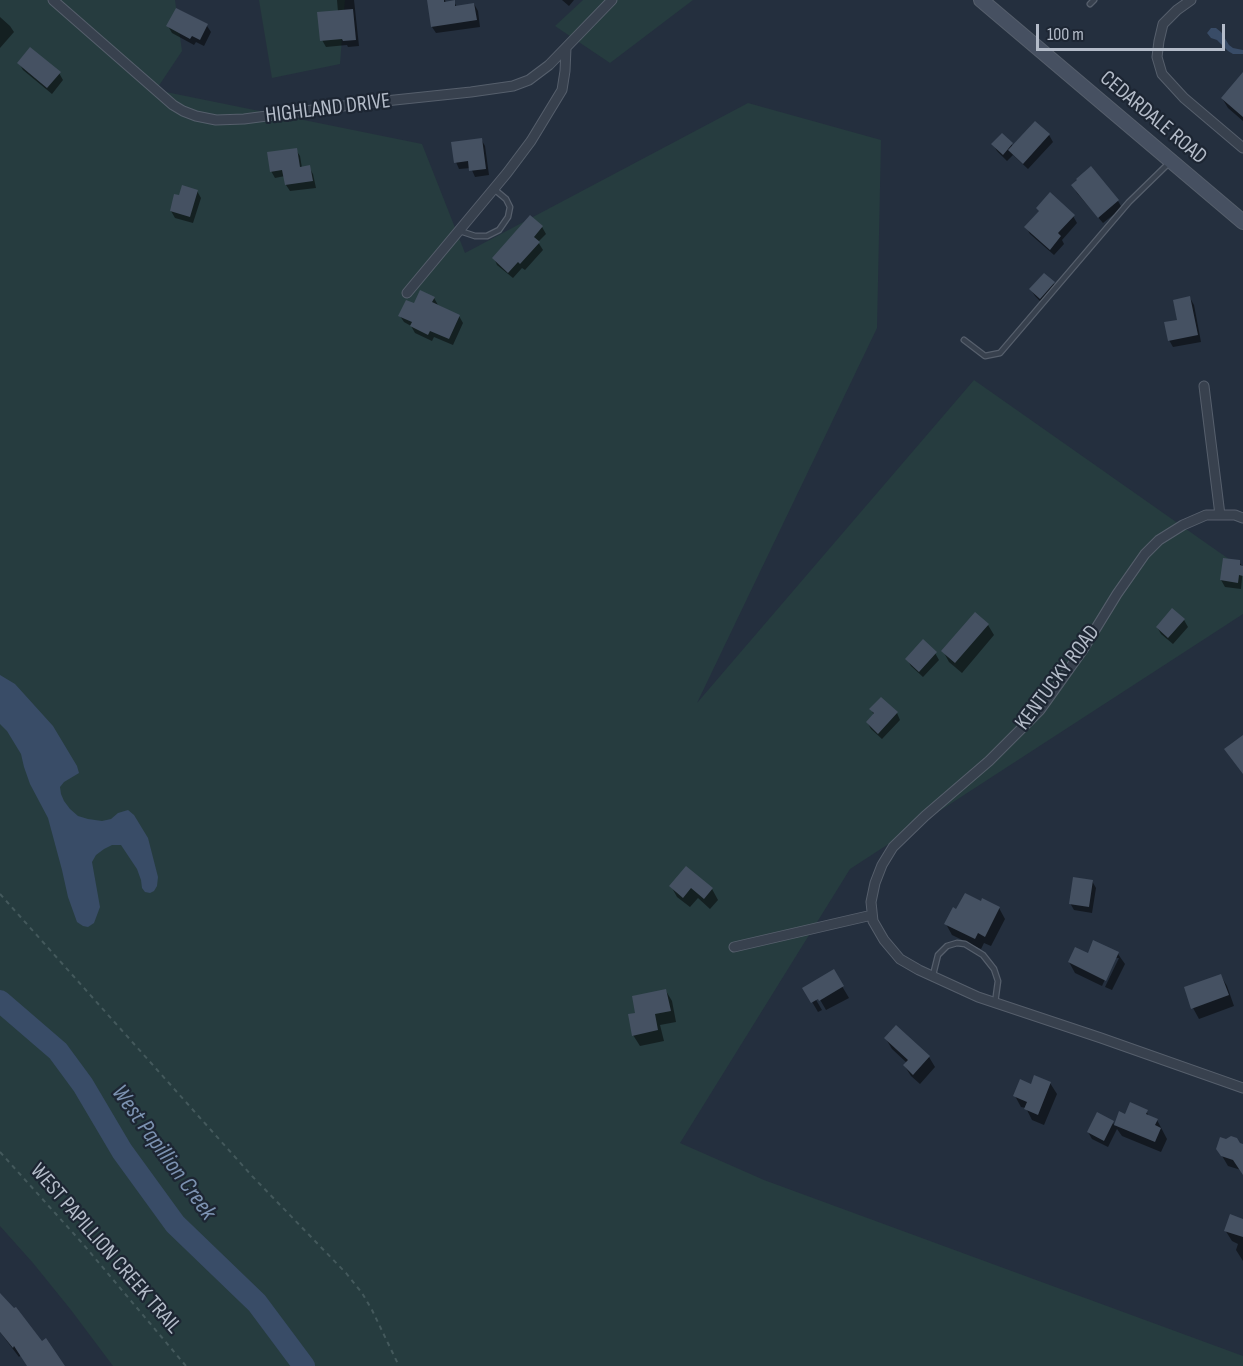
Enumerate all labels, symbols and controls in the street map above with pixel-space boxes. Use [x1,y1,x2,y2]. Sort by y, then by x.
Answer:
scale bar [1039,12,1228,50]
text: 100 m [1047,24,1084,45]
street label: CEDARDALE ROAD [1094,66,1212,170]
street label: HIGHLAND DRIVE [264,88,392,130]
street label: KENTUCKY ROAD [1010,620,1106,736]
water label: West Papillion Creek [104,1080,222,1226]
street label: WEST PAPILLION CREEK TRAIL [24,1159,186,1339]

